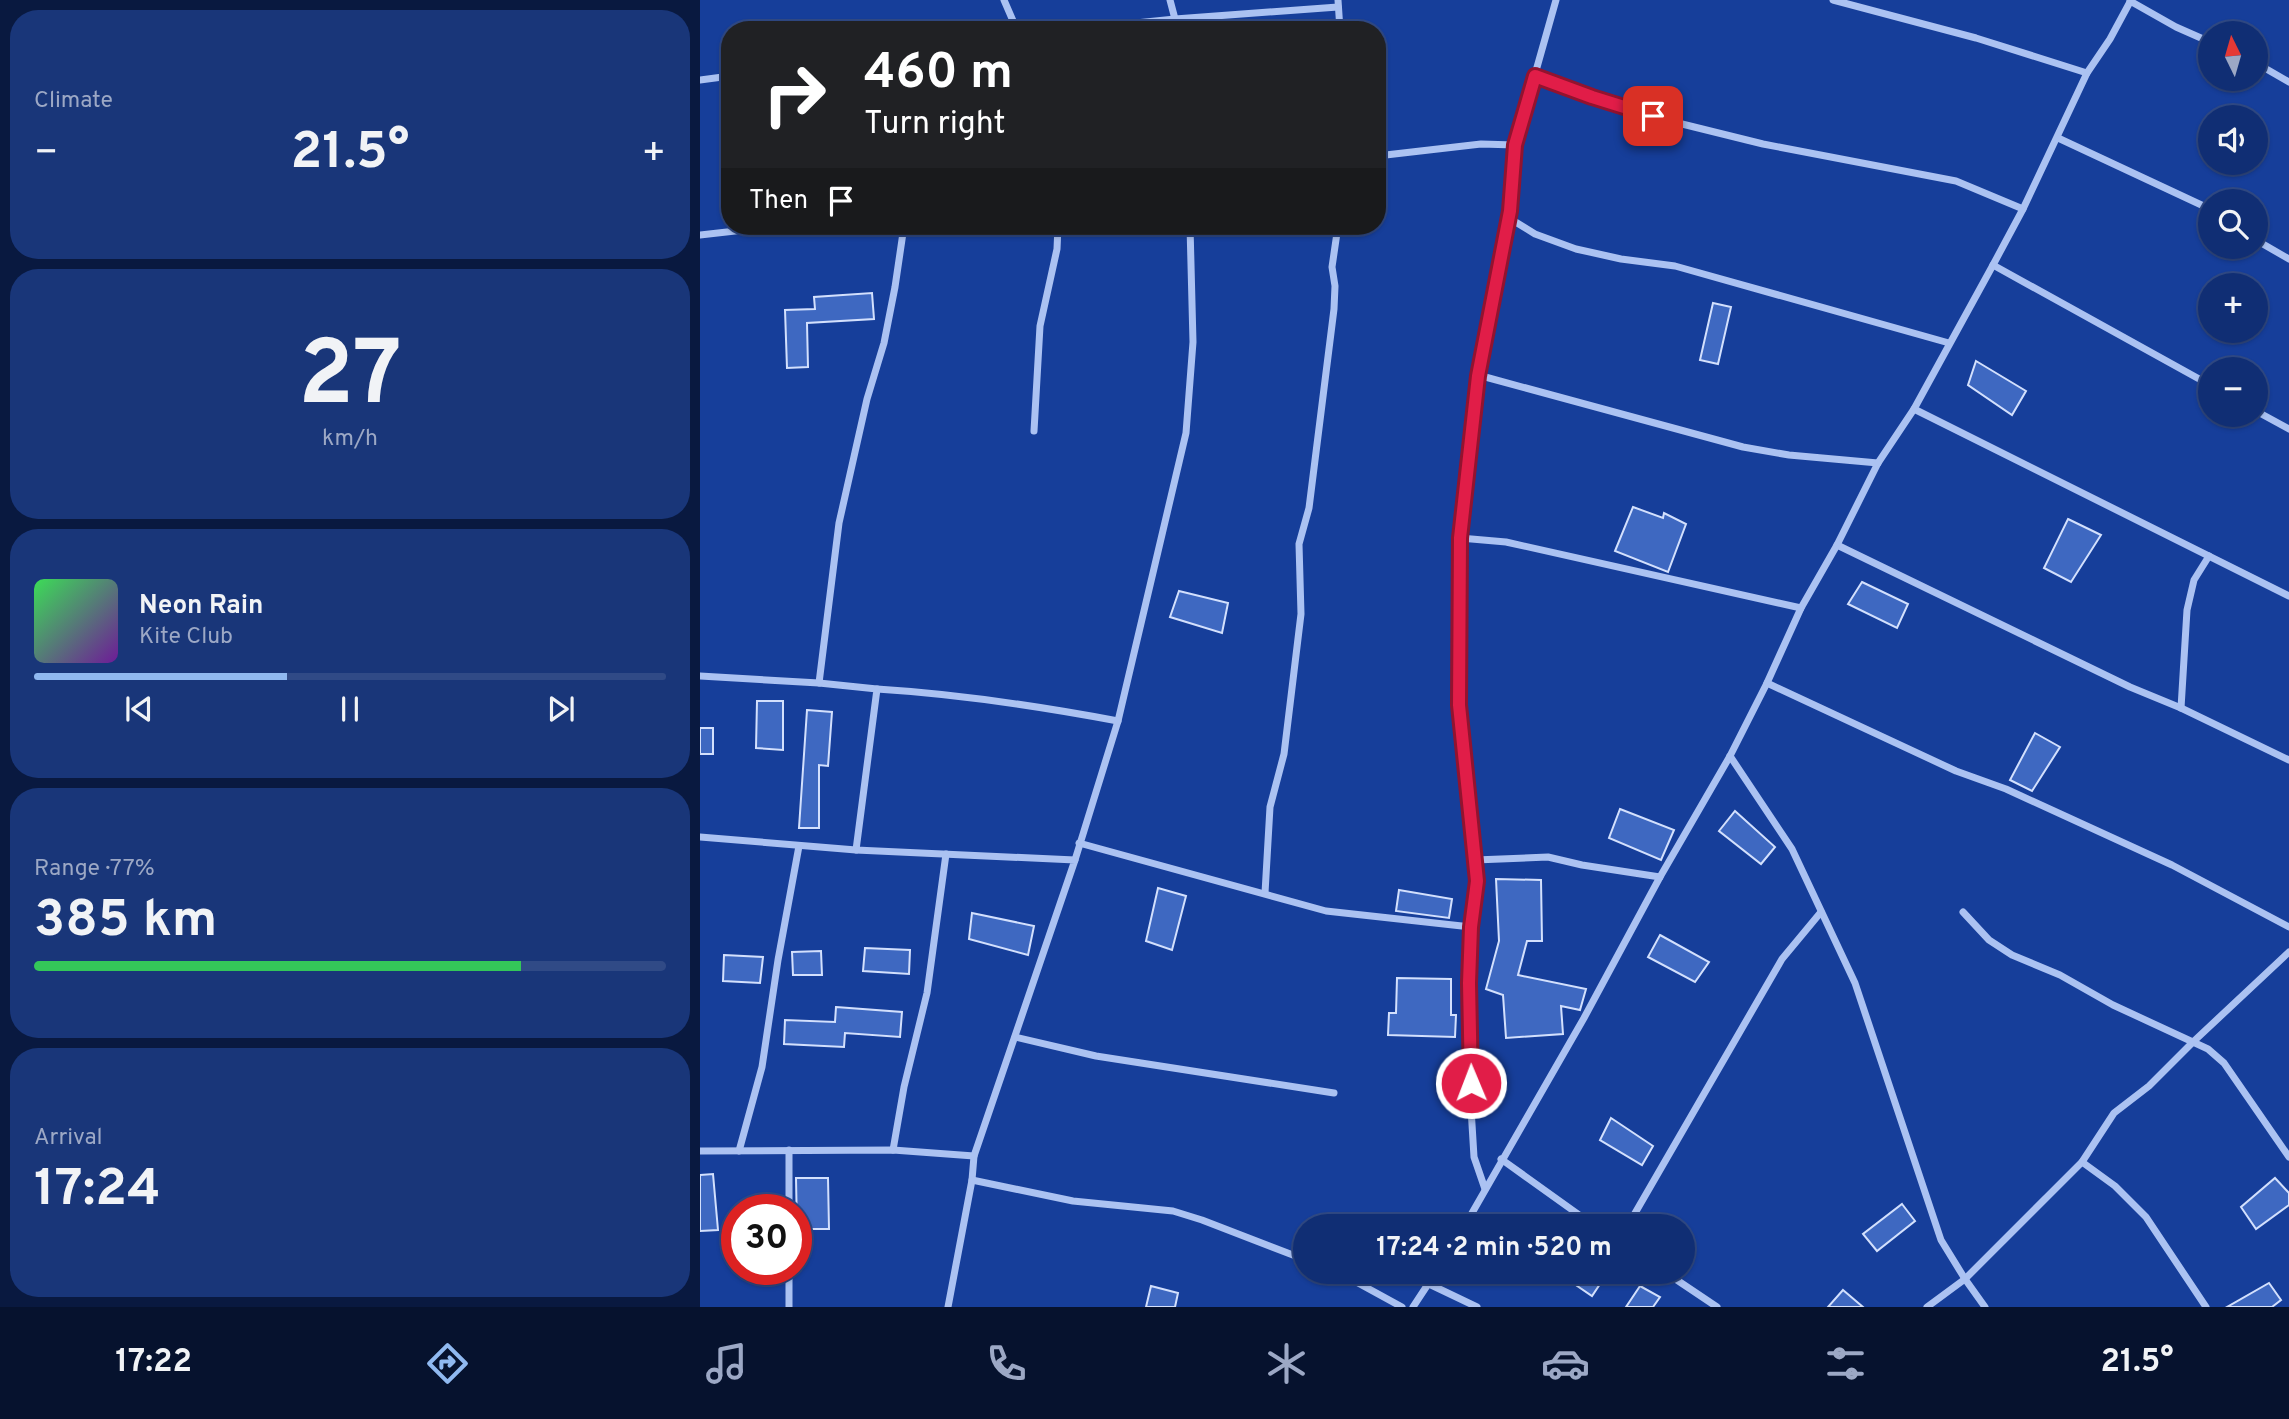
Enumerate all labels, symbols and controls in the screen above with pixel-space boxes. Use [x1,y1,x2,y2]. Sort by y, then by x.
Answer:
north arrow [2198,21,2268,91]
map controls [2198,21,2268,427]
text: 460 m [864,44,1013,106]
icon: right [749,49,840,140]
pin [1623,86,1683,146]
text: Climate [34,87,113,116]
icon: arrive [1634,97,1672,135]
text: Turn right [864,105,1006,145]
button: sound [2198,105,2268,175]
text: 21.5° [291,121,409,187]
text: − [34,130,59,179]
text: + [641,130,666,179]
icon: arrive [822,182,860,220]
text: Then [749,185,808,218]
button: search [2198,189,2268,259]
button: + [2198,273,2268,343]
text: 27 [298,322,402,437]
button: − [2198,357,2268,427]
text: km/h [322,425,378,454]
text: Neon Rain [139,590,264,623]
text: Kite Club [139,623,233,652]
icon: previous [120,690,158,728]
icon: pause [331,690,369,728]
icon: next [542,690,580,728]
text: Range · 77% [34,855,155,884]
text: 385 km [34,889,217,955]
position arrow [1434,1046,1508,1120]
text: Arrival [34,1124,103,1153]
text: 17:24 [34,1158,161,1224]
speed limit sign: 30 [721,1194,812,1285]
text: 17:24 · 2 min · 520 m [1376,1232,1612,1265]
icon: directions [423,1339,472,1388]
icon: music [702,1339,751,1388]
icon: phone [982,1339,1031,1388]
icon: climate [1262,1339,1311,1388]
icon: car [1541,1339,1590,1388]
icon: filters [1821,1339,1870,1388]
text: 17:22 [115,1343,192,1383]
text: 21.5° [2100,1343,2174,1383]

